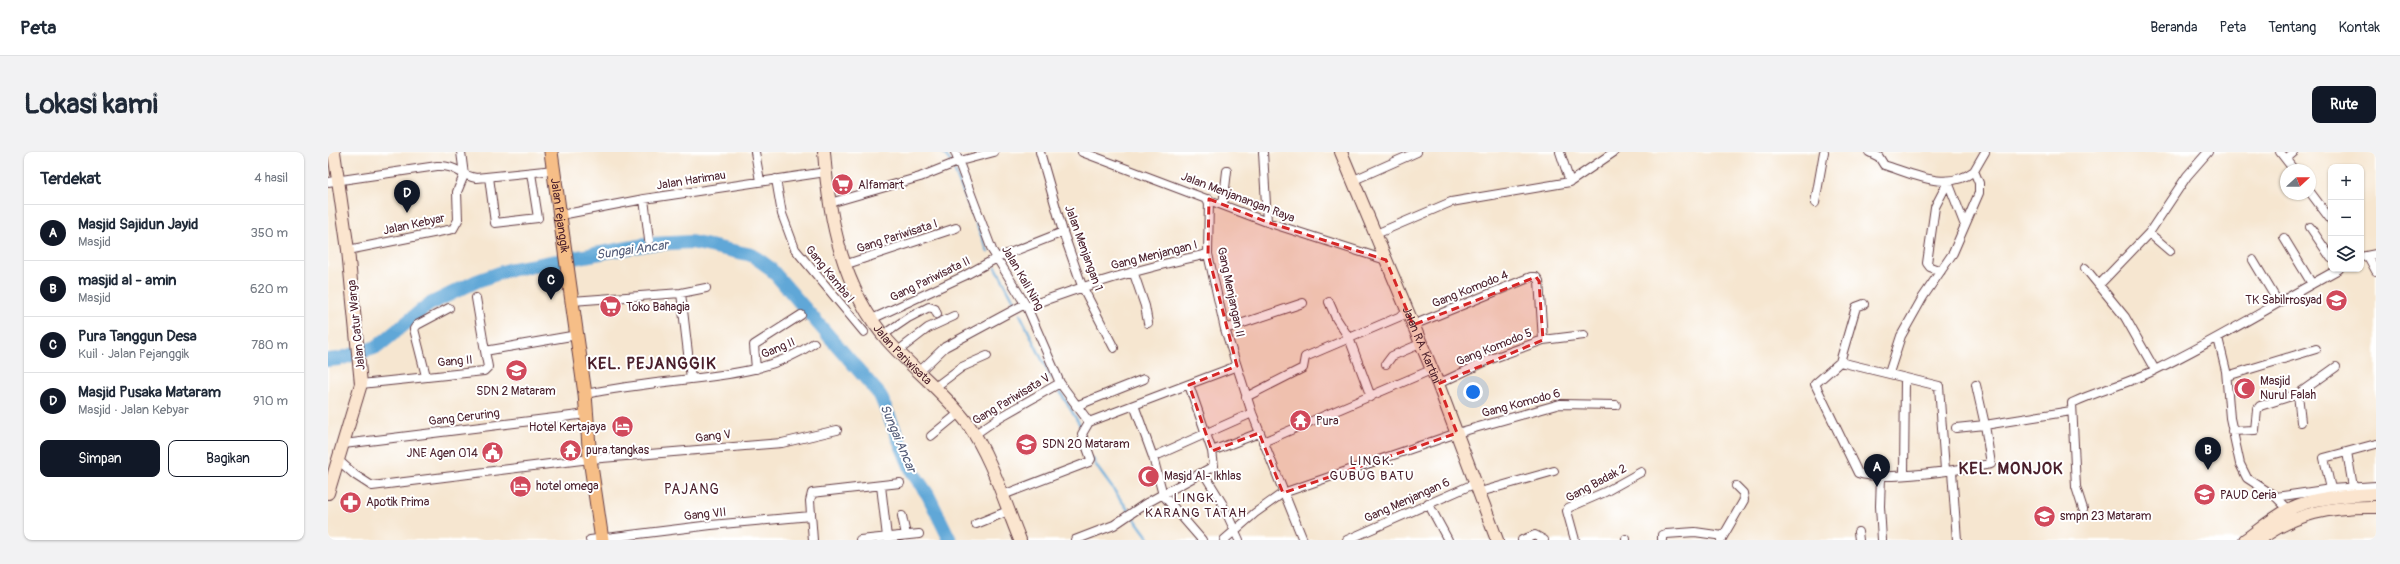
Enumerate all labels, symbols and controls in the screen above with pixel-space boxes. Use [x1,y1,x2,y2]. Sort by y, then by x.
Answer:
text: Peta [20,16,56,40]
text: Beranda [2150,19,2198,36]
text: Peta [2220,19,2246,36]
text: Tentang [2268,19,2316,36]
text: Kontak [2338,19,2380,36]
button: Rute [2312,86,2376,123]
text: Lokasi kami [24,87,158,122]
north arrow [2280,164,2316,200]
map controls [2328,164,2364,272]
button: + [2328,164,2364,200]
text: Terdekat [40,168,101,189]
street label: Jalan Harimau [655,168,727,193]
street label: Jalan Menjanangan Raya [1179,169,1297,226]
text: 4 hasil [254,170,288,186]
supermarket icon: Alfamart [829,172,855,198]
street label: Jalan Pejanggik [547,177,572,254]
place label: Alfamart [858,178,904,193]
pin: D [394,180,420,213]
button: − [2328,200,2364,236]
street label: Jalan Menjangan 1 [1061,203,1106,293]
street label: Jalan Kebyar [382,210,447,238]
text: Masjid Sajidun Jayid [78,215,198,234]
street label: Gang Pariwisata I [855,216,939,257]
text: A [49,225,57,241]
text: 350 m [250,225,288,241]
text: Masjid [78,234,111,250]
button: layers [2328,236,2364,272]
water label: Sungai Ancar [595,237,671,263]
street label: Gang Menjangan I [1109,237,1199,273]
street label: Gang Kamba I [802,243,857,306]
street label: Jalan Kali Ning [998,243,1047,313]
street label: Gang Menjangan II [1214,246,1247,339]
street label: Gang Pariwisata II [888,254,973,305]
pin: C [538,267,564,300]
street label: Gang Komodo 4 [1430,267,1510,312]
text: masjid al - amin [78,271,176,290]
street label: Jalan Catur Warga [344,279,369,371]
text: B [49,281,57,297]
text: 620 m [250,281,288,297]
school or university icon: TK Sabilrrosyad [2324,287,2350,313]
text: Masjid [78,290,111,306]
place label: TK Sabilrrosyad [2245,293,2322,308]
supermarket icon: Toko Bahagia [597,294,623,320]
place label: Toko Bahagia [626,300,690,315]
street label: Jalan RA. Kartini [1398,304,1444,386]
street label: Jalan Pariwisata [870,322,935,389]
street label: Gang Komodo 5 [1454,325,1534,369]
text: Pura Tanggun Desa [78,327,197,346]
street label: Gang II [759,335,797,362]
text: C [49,337,57,353]
text: 780 m [251,337,288,353]
text: Kuil · Jalan Pejanggik [78,346,189,362]
street label: Gang II [437,352,473,371]
district label: KEL. PEJANGGIK [587,354,717,374]
school or university icon: SDN 2 Mataram [503,357,529,383]
street label: Gang Pariwisata V [970,370,1053,428]
place label: Masjid Nurul Falah [2260,374,2316,403]
mosque icon: Masjid Nurul Falah [2231,375,2257,401]
your location [1463,382,1483,402]
text: Masjid Pusaka Mataram [78,383,221,402]
place label: SDN 2 Mataram [476,384,556,399]
street label: Gang Komodo 6 [1480,386,1562,421]
text: D [49,393,57,409]
text: 910 m [253,393,288,409]
text: Masjid · Jalan Kebyar [78,402,189,418]
water label: Sungai Ancar [877,402,920,477]
street label: Gang Ceruring [428,406,500,429]
temple icon: Pura [1288,408,1314,434]
hotel icon: Hotel Kertajaya [609,414,635,440]
place label: Pura [1316,414,1339,429]
place label: Hotel Kertajaya [529,420,606,435]
street label: Gang V [694,427,732,446]
school or university icon: SDN 20 Mataram [1013,431,1039,457]
temple icon: pura tangkas [557,437,583,463]
place label: SDN 20 Mataram [1042,437,1130,452]
pin: B [2195,437,2221,470]
button: Simpan [40,440,160,477]
button: Bagikan [168,440,288,477]
public building icon: JNE Agen 014 [480,440,506,466]
place label: pura tangkas [586,443,650,458]
place label: JNE Agen 014 [407,446,478,461]
district label: LINGK. GUBUG BATU [1329,453,1415,484]
pin: A [1864,454,1890,487]
district label: KEL. MONJOK [1959,459,2063,479]
street label: Gang Badak 2 [1563,461,1629,506]
mosque icon: Masjd Al- Ikhlas [1136,463,1162,489]
place label: Masjd Al- Ikhlas [1164,469,1242,484]
hotel icon: hotel omega [508,473,534,499]
street label: Gang Menjangan 6 [1362,475,1452,526]
place label: hotel omega [536,479,599,494]
district label: PAJANG [664,481,720,498]
school or university icon: PAUD Ceria [2191,482,2217,508]
place label: PAUD Ceria [2220,488,2277,503]
pharmacy icon: Apotik Prima [337,489,363,515]
district label: LINGK. KARANG TATAH [1145,490,1247,521]
place label: Apotik Prima [366,495,430,510]
school or university icon: smpn 23 Mataram [2032,503,2058,529]
street label: Gang VII [683,505,727,524]
place label: smpn 23 Mataram [2060,509,2152,524]

